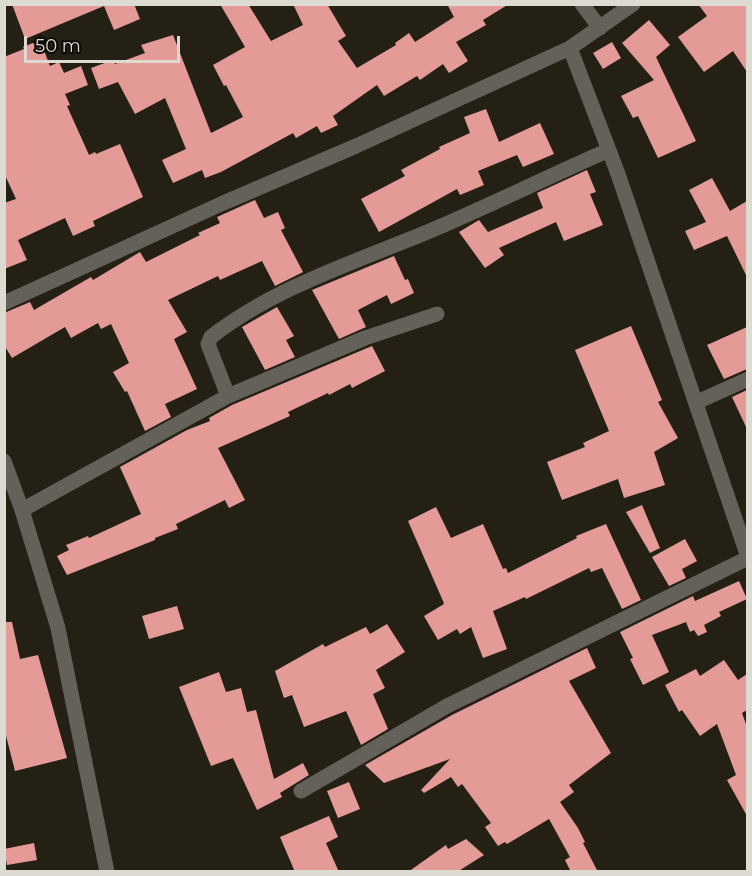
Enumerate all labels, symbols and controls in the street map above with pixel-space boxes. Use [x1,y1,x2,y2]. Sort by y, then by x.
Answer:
scale bar [27,24,183,62]
text: 50 m [35,35,81,57]

